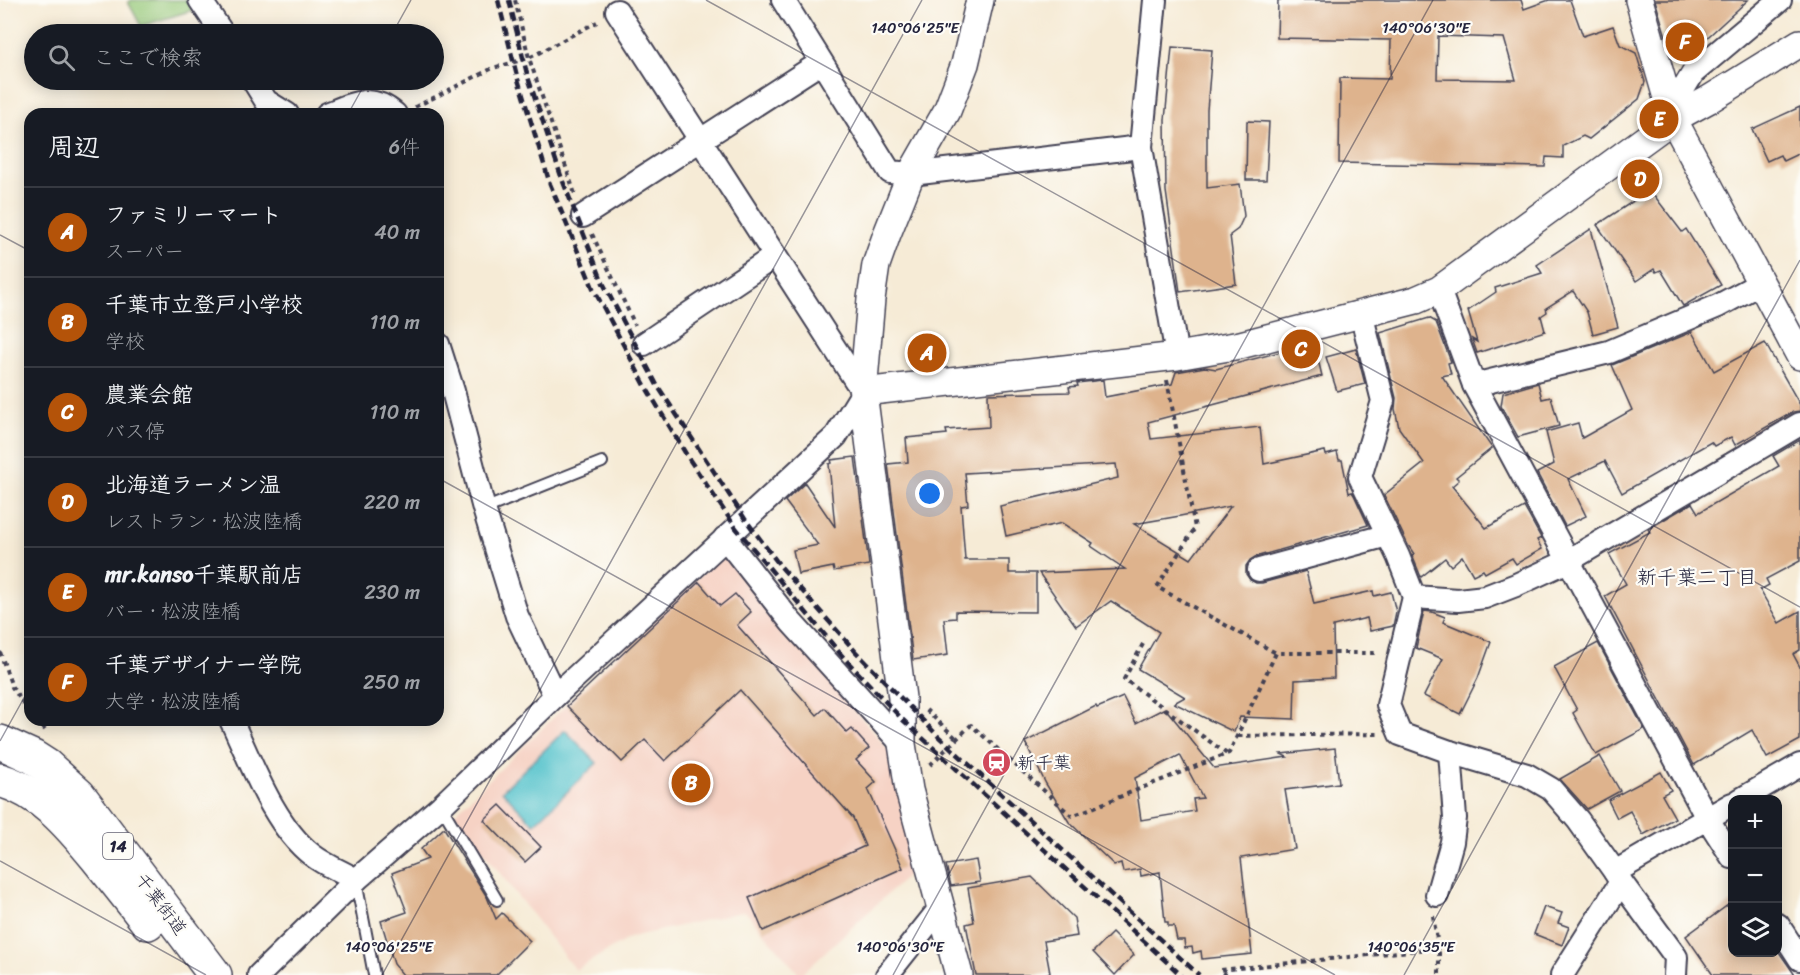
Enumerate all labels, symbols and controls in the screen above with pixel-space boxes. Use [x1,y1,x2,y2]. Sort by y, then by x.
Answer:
text: 140°06'25"E [871,15,960,41]
text: 140°06'30"E [1382,15,1471,41]
pin: F [1666,20,1704,64]
search box [24,24,444,90]
text: ここで検索 [93,38,203,77]
icon: search [45,41,78,74]
pin: E [1640,96,1678,142]
text: 周辺 [48,124,100,170]
text: 6件 [389,130,420,165]
pin: D [1620,156,1660,201]
text: ファミリーマート [105,195,282,234]
text: A [61,215,74,250]
text: 40 m [374,215,420,250]
text: スーパー [105,234,184,269]
text: 千葉市立登戸小学校 [105,285,303,324]
text: B [61,305,74,340]
text: 110 m [370,305,420,340]
text: 学校 [105,324,145,359]
pin: C [1282,326,1320,372]
pin: A [908,330,946,376]
text: 農業会館 [105,375,193,414]
text: C [61,395,74,430]
text: 110 m [370,395,420,430]
text: バス停 [105,414,165,449]
text: 北海道ラーメン温 [105,465,281,504]
your location [915,479,944,508]
text: D [62,485,73,520]
text: 220 m [364,485,420,520]
text: レストラン · 松波陸橋 [105,504,302,539]
text: mr.kanso千葉駅前店 [105,555,303,594]
district label: 新千葉二丁目 [1637,560,1757,595]
text: E [62,575,73,610]
text: 230 m [364,575,420,610]
text: バー · 松波陸橋 [105,594,241,629]
text: 千葉デザイナー学院 [105,645,301,684]
text: F [62,665,73,700]
text: 250 m [363,665,420,700]
text: 大学 · 松波陸橋 [105,684,241,719]
station icon: 新千葉 [980,747,1012,779]
place label: 新千葉 [1017,747,1071,779]
pin: B [672,760,710,806]
map controls [1728,795,1782,957]
button: + [1728,795,1782,849]
road number: 14 [103,833,133,859]
button: − [1728,849,1782,903]
street label: 千葉街道 [127,866,195,942]
button: layers [1728,903,1782,957]
text: 140°06'25"E [345,934,434,960]
text: 140°06'30"E [856,934,945,960]
text: 140°06'35"E [1367,934,1456,960]

